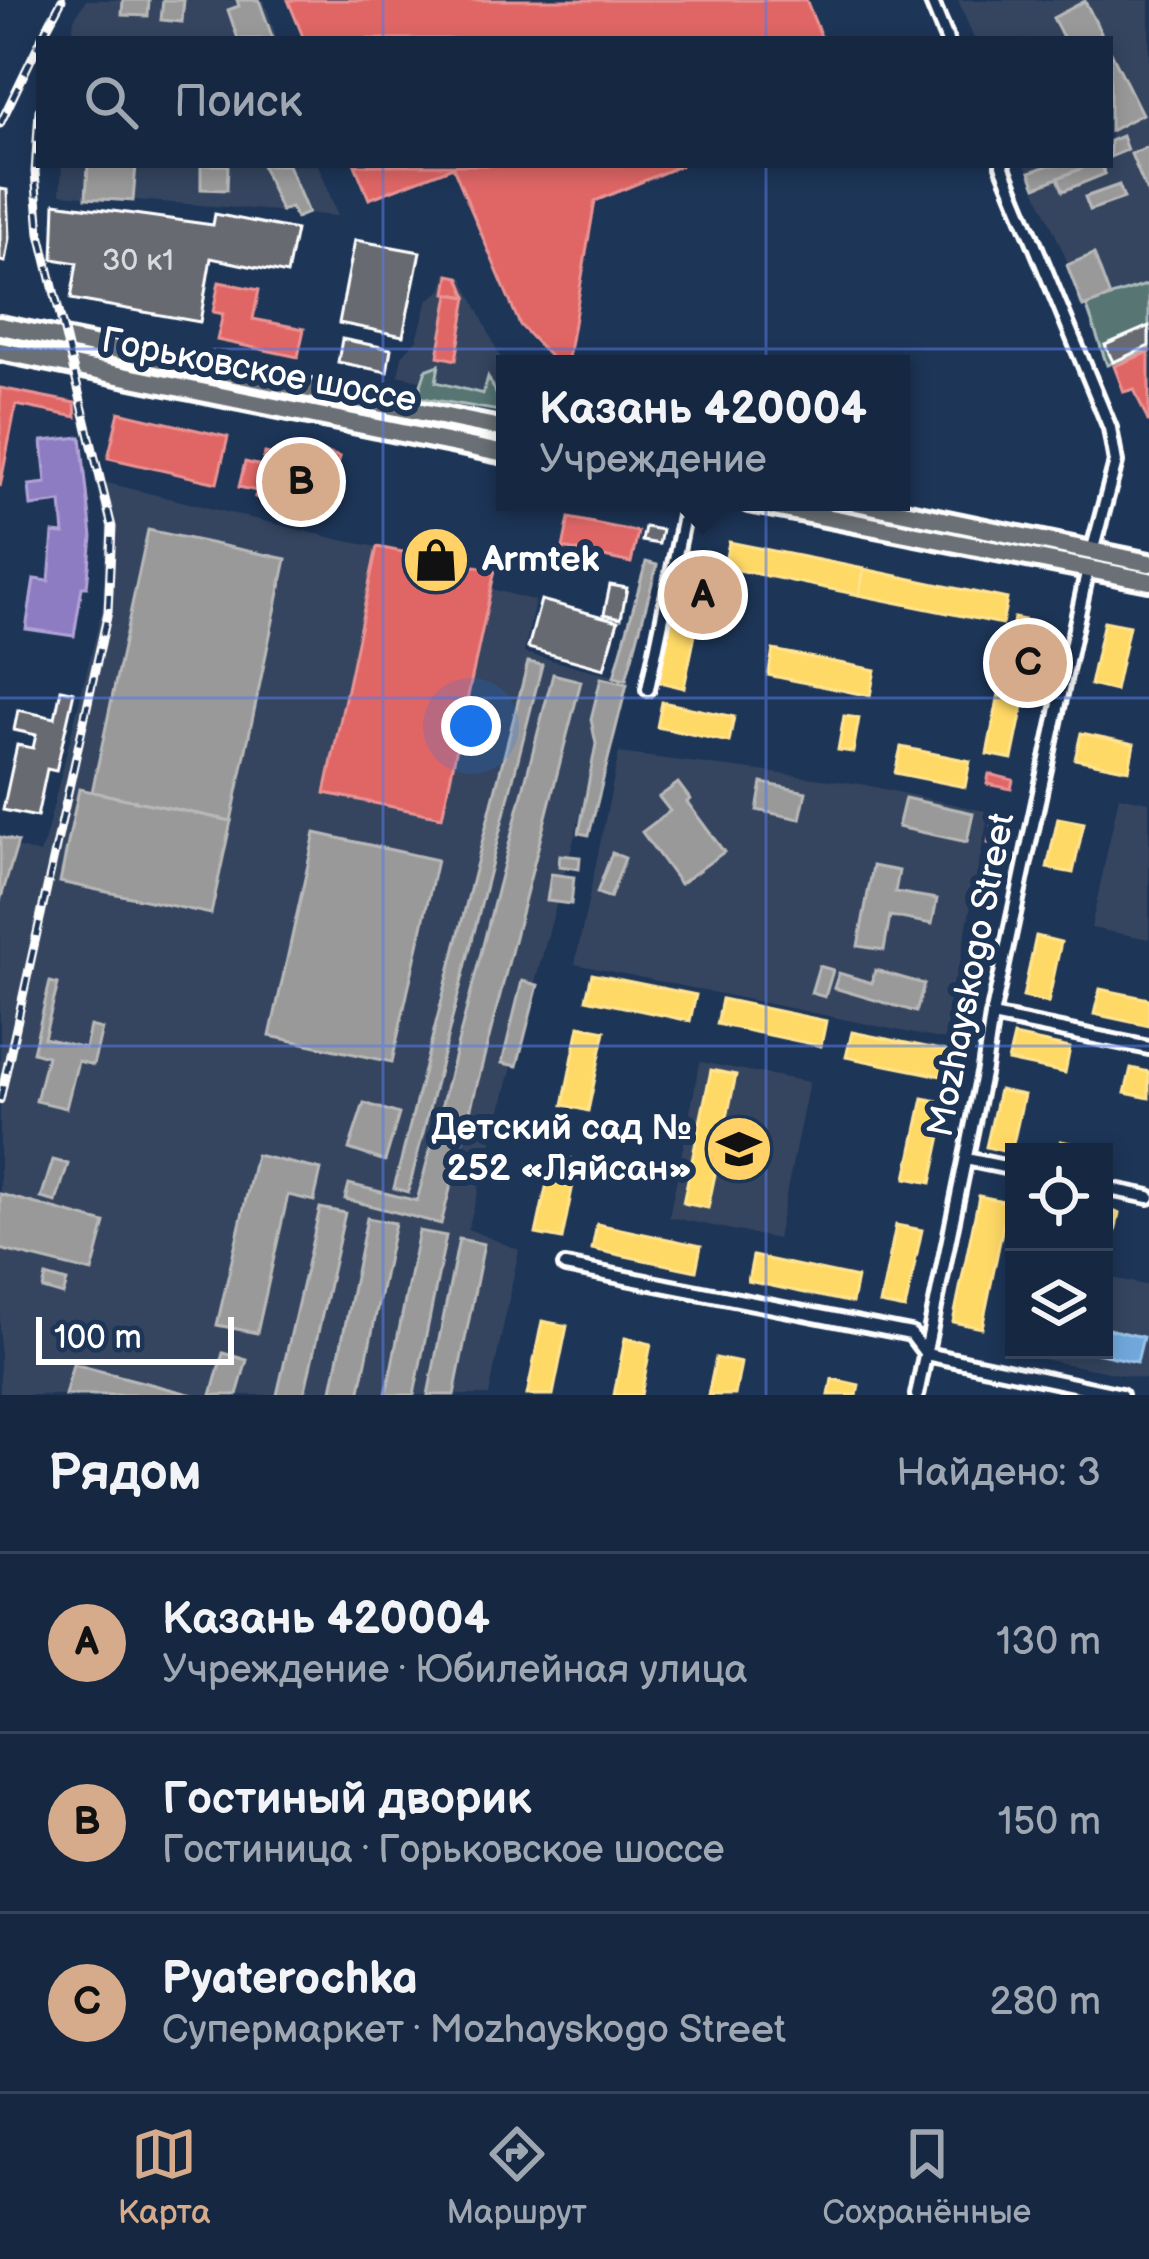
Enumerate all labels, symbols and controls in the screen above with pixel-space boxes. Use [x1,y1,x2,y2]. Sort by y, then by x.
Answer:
search box [36,36,1113,168]
icon: search [78,69,144,135]
text: Поиск [174,75,302,130]
house number: 30 к1 [102,243,174,279]
street label: Горьковское шоссе [98,319,420,423]
popup [496,355,910,511]
text: Казань 420004 [539,382,867,437]
pin: B [262,437,340,527]
text: Учреждение [539,437,766,484]
shop icon: Armtek [401,525,471,595]
place label: Armtek [481,539,600,582]
pin: A [664,550,742,640]
pin: C [989,618,1067,708]
your location [441,696,501,756]
street label: Mozhayskogo Street [919,809,1025,1141]
place label: Детский сад № 252 «Ляйсан» [431,1107,692,1191]
school or university icon: Детский сад № 252 «Ляйсан» [704,1114,774,1184]
map controls [1005,1143,1113,1359]
button: locate [1005,1143,1113,1251]
button: layers [1005,1251,1113,1359]
scale bar [36,1311,234,1364]
text: 100 m [54,1318,142,1358]
text: Рядом [48,1443,202,1504]
text: Найдено: 3 [896,1450,1101,1497]
text: Казань 420004 [162,1592,490,1647]
text: A [75,1619,99,1666]
text: 130 m [996,1619,1101,1666]
text: Учреждение · Юбилейная улица [162,1647,748,1694]
text: Гостиный дворик [162,1772,531,1827]
text: B [73,1799,101,1846]
text: 150 m [998,1799,1101,1846]
text: Гостиница · Горьковское шоссе [162,1827,725,1874]
text: Pyaterochka [162,1952,418,2007]
text: C [73,1979,101,2026]
text: 280 m [990,1979,1101,2026]
text: Супермаркет · Mozhayskogo Street [162,2007,786,2054]
tab: Карта [118,2121,211,2233]
tab: Маршрут [447,2121,587,2233]
tab: Сохранённые [823,2121,1031,2233]

